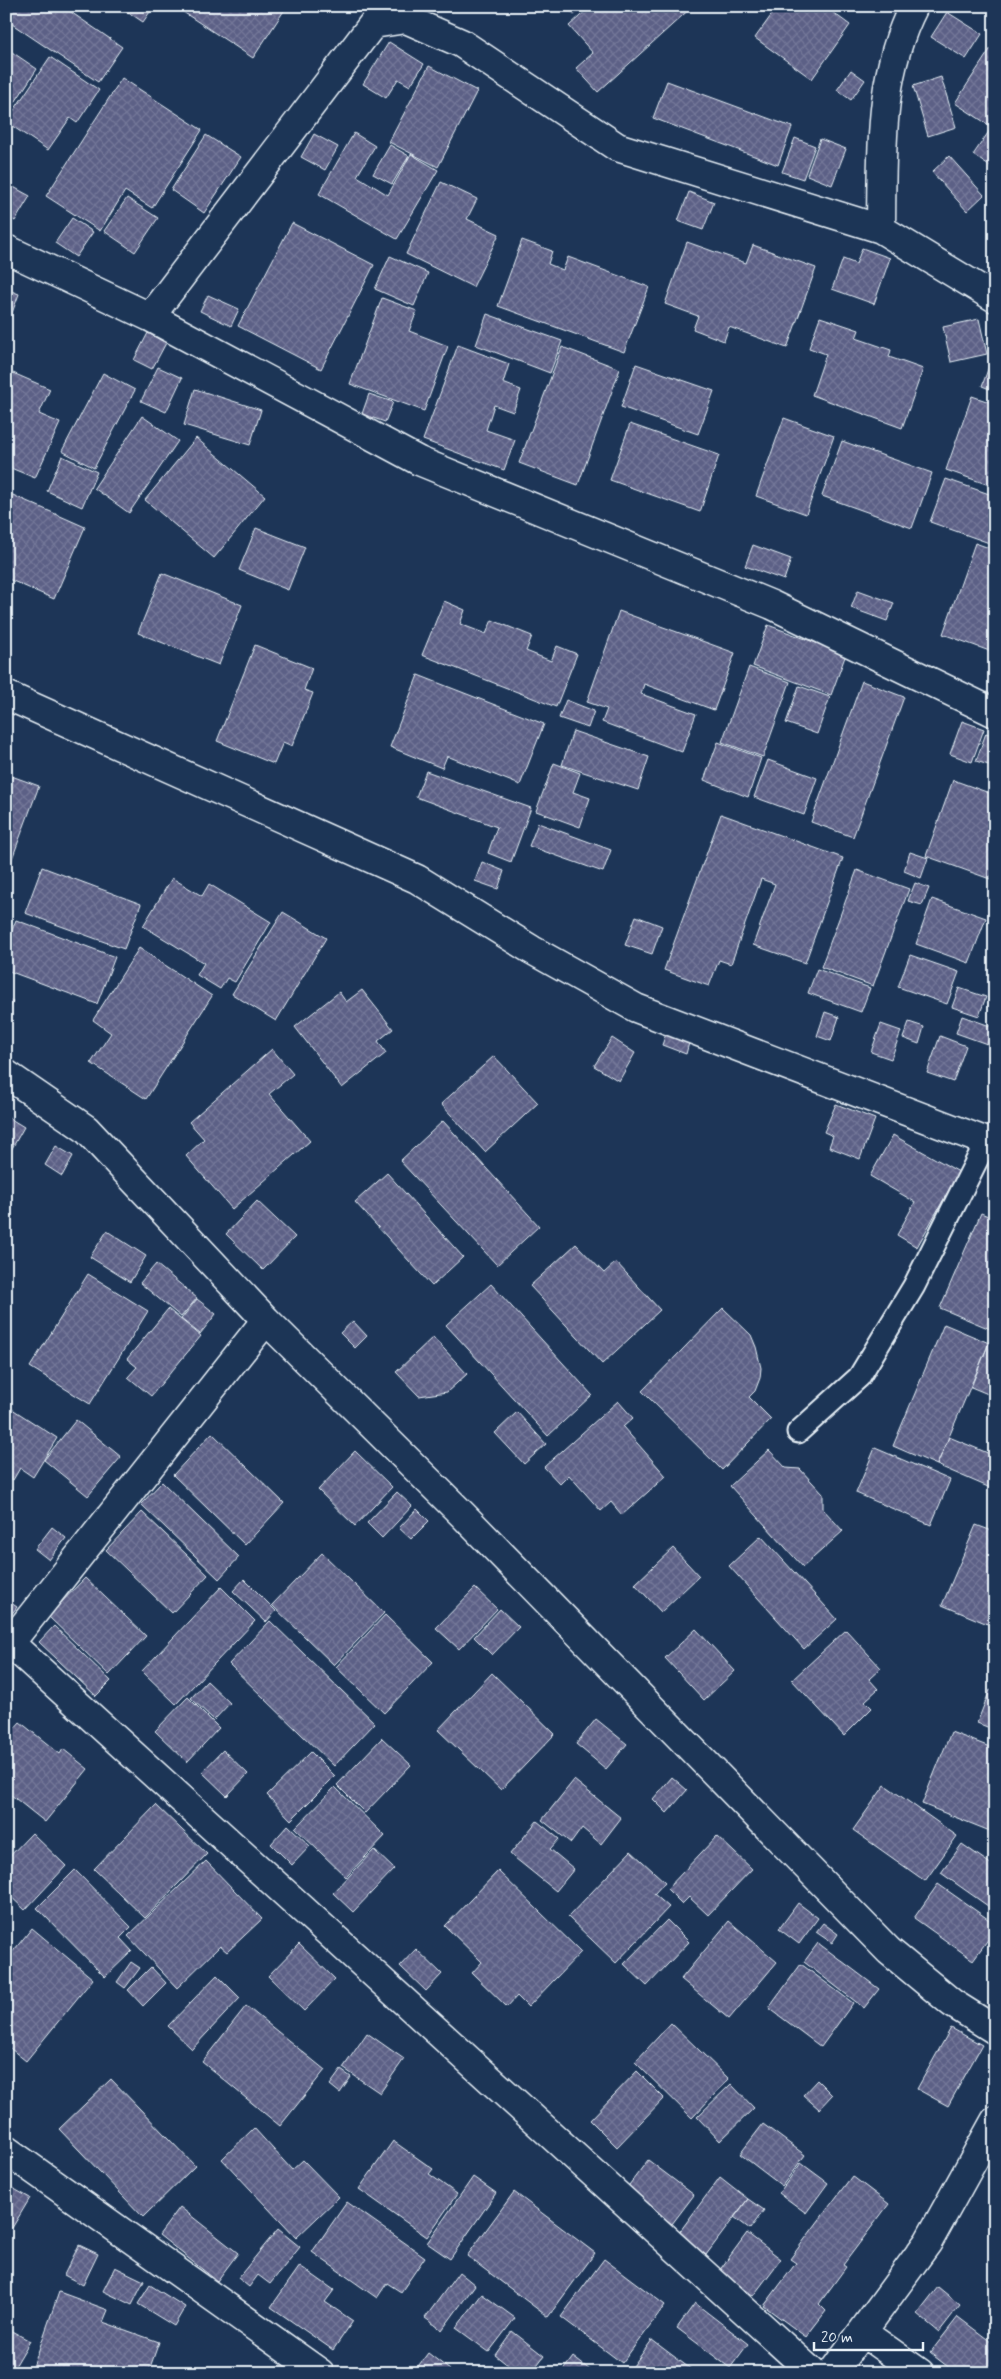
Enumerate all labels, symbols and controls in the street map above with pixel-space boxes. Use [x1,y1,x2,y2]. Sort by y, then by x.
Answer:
scale bar [814,2319,922,2351]
text: 20 m [821,2328,853,2348]

